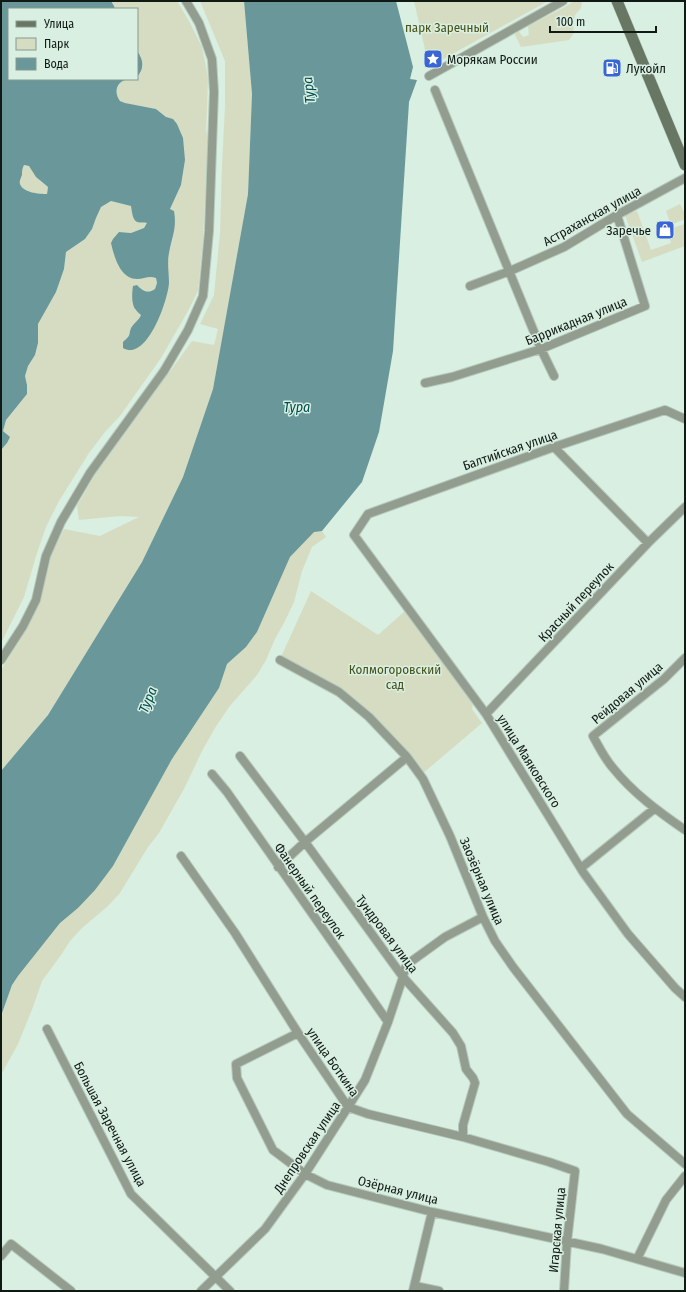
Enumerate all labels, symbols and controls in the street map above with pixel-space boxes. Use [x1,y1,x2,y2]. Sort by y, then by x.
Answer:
legend [8,8,138,80]
scale bar [550,8,656,34]
text: 100 m [556,15,585,29]
text: Улица [43,17,74,31]
park label: парк Заречный [405,20,489,35]
text: Парк [44,37,70,51]
place icon: Морякам России [422,48,444,70]
place label: Морякам России [447,52,538,67]
text: Вода [44,57,69,71]
fuel station icon: Лукойл [601,57,623,79]
place label: Лукойл [626,61,666,76]
water label: Тура [299,76,319,104]
street label: Астраханская улица [540,183,644,249]
shop icon: Заречье [654,219,676,241]
place label: Заречье [606,223,651,238]
street label: Баррикадная улица [523,294,629,348]
water label: Тура [284,399,310,416]
street label: Балтийская улица [461,427,559,473]
street label: Красный переулок [535,559,617,645]
street label: Рейдовая улица [588,659,666,727]
park label: Колмогоровский сад [349,662,441,692]
water label: Тура [135,684,161,716]
street label: улица Маяковского [494,712,564,810]
street label: Заозёрная улица [457,835,507,927]
street label: Фанерный переулок [271,840,349,942]
street label: Тундровая улица [353,892,421,976]
street label: улица Боткина [304,1025,362,1099]
street label: Большая Заречная улица [71,1059,149,1189]
street label: Днепровская улица [270,1098,343,1197]
street label: Озёрная улица [356,1173,440,1207]
street label: Игарская улица [546,1187,568,1273]

